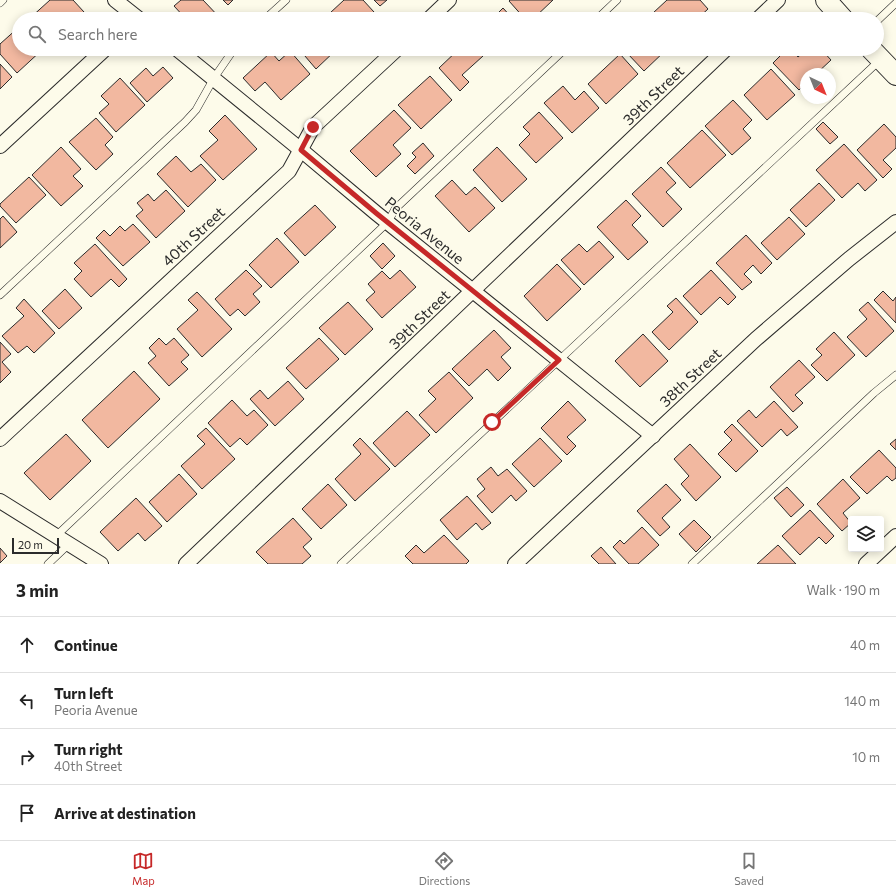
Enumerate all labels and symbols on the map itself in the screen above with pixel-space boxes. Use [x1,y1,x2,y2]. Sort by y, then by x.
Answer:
street label: 39th Street [619,62,687,128]
north arrow [800,68,836,104]
route end [304,118,322,136]
street label: Peoria Avenue [382,193,468,267]
street label: 40th Street [158,203,228,269]
street label: 39th Street [385,286,453,352]
street label: 38th Street [655,344,725,410]
route start [483,413,501,431]
scale bar [12,536,59,555]

